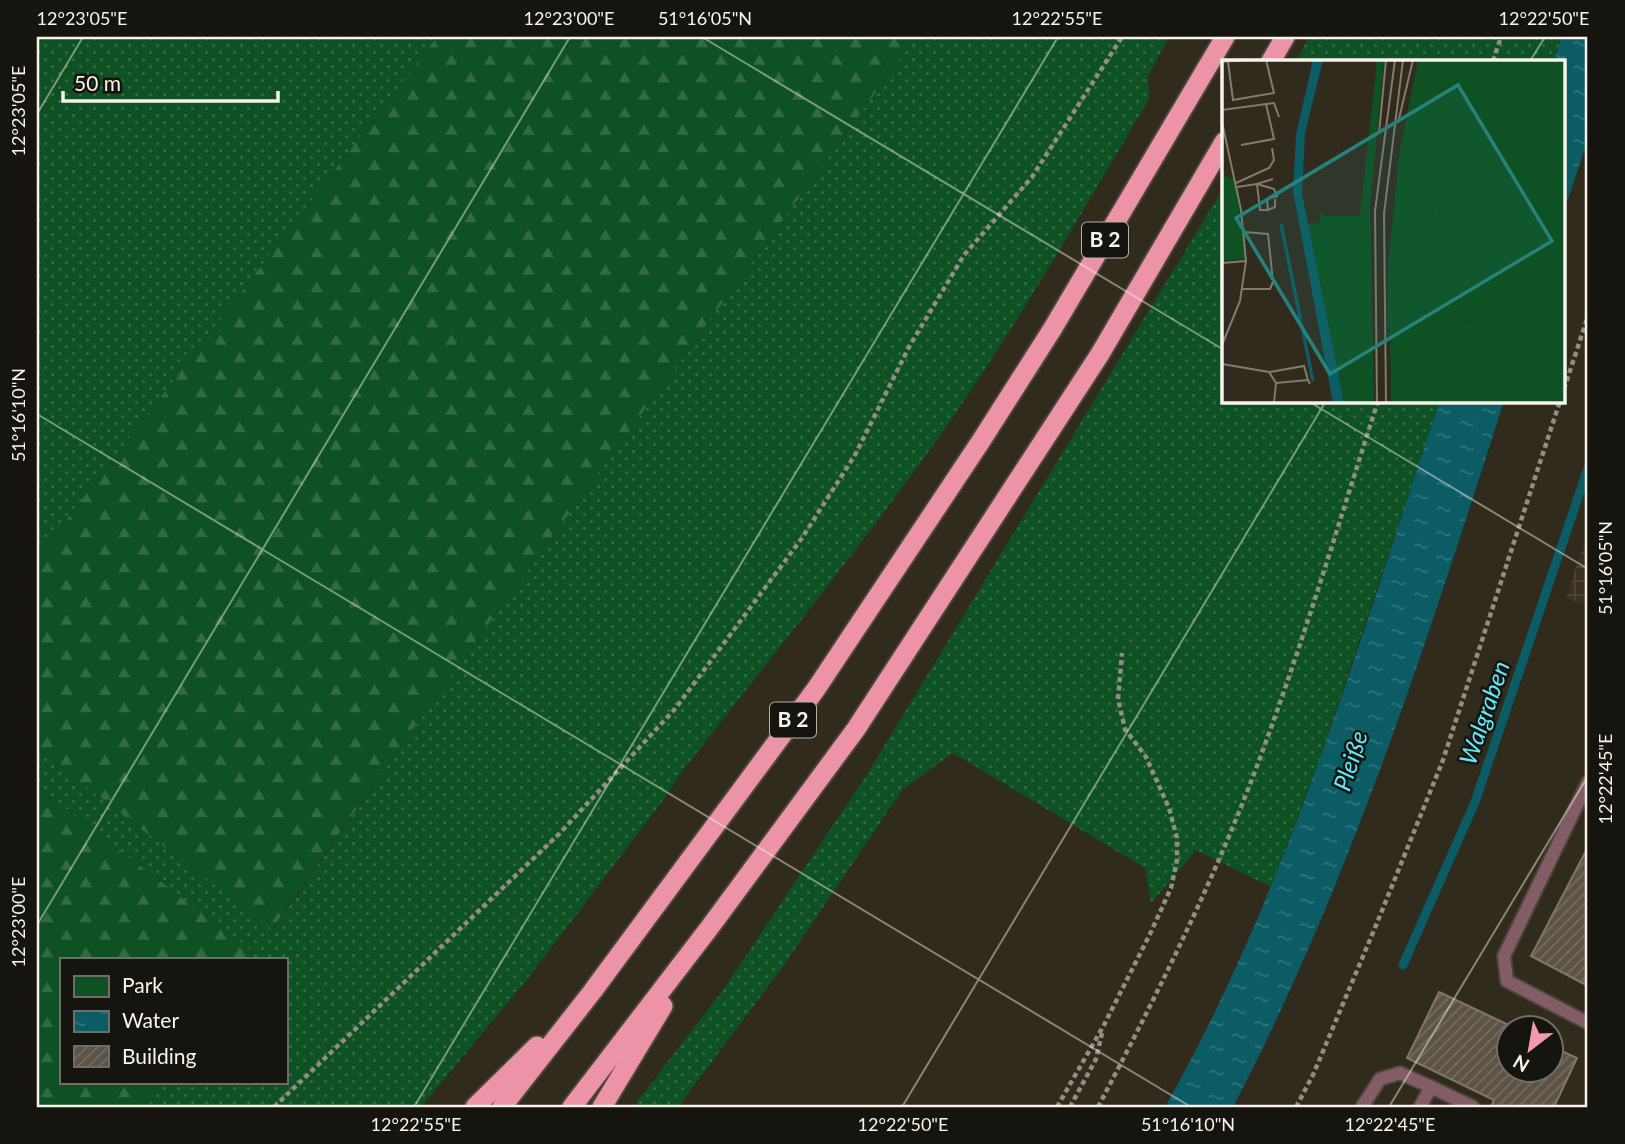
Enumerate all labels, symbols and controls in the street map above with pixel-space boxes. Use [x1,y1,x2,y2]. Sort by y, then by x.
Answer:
text: 12°23'05"E [37,7,127,29]
text: 12°23'00"E [524,7,614,29]
text: 51°16'05"N [658,7,752,29]
text: 12°22'55"E [1012,7,1102,29]
text: 12°22'50"E [1499,7,1589,29]
scale bar [63,60,278,104]
inset map [1222,60,1566,402]
text: 12°23'05"E [7,66,29,156]
text: 50 m [74,70,121,95]
road number: B 2 [1082,222,1128,258]
text: 51°16'10"N [7,368,29,462]
text: 51°16'05"N [1594,521,1616,615]
water label: Walgraben [1452,657,1515,768]
road number: B 2 [770,702,816,738]
water label: Pleiße [1326,727,1373,794]
text: 12°22'45"E [1594,734,1616,824]
text: 12°23'00"E [7,877,29,967]
legend [60,958,287,1084]
text: Park [122,972,163,997]
text: Water [122,1007,179,1032]
north arrow [1496,1014,1566,1084]
text: Building [122,1043,197,1068]
text: N [1509,1050,1533,1078]
text: 12°22'55"E [371,1113,461,1135]
text: 12°22'50"E [858,1113,948,1135]
text: 51°16'10"N [1141,1113,1235,1135]
text: 12°22'45"E [1345,1113,1435,1135]

